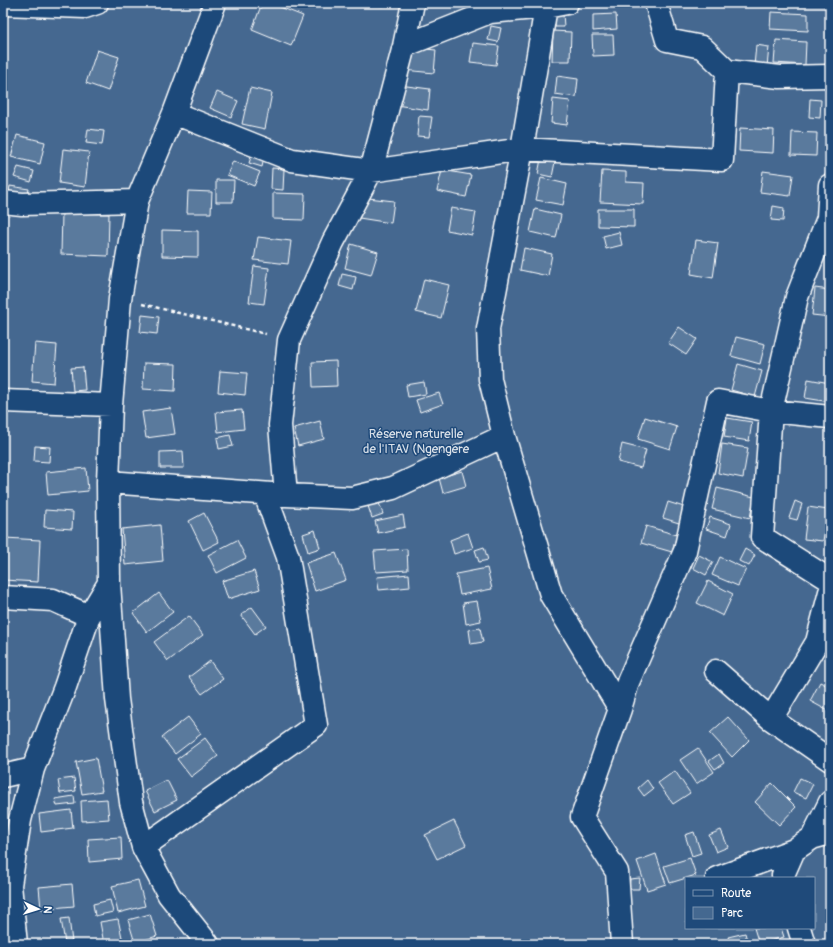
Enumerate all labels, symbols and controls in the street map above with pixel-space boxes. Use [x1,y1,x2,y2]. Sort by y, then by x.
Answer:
park label: Réserve naturelle de l'ITAV (Ngengere [363,426,470,457]
legend [685,877,815,929]
text: Route [721,886,751,901]
north arrow [18,889,58,929]
text: N [41,905,54,914]
text: Parc [721,906,743,921]

